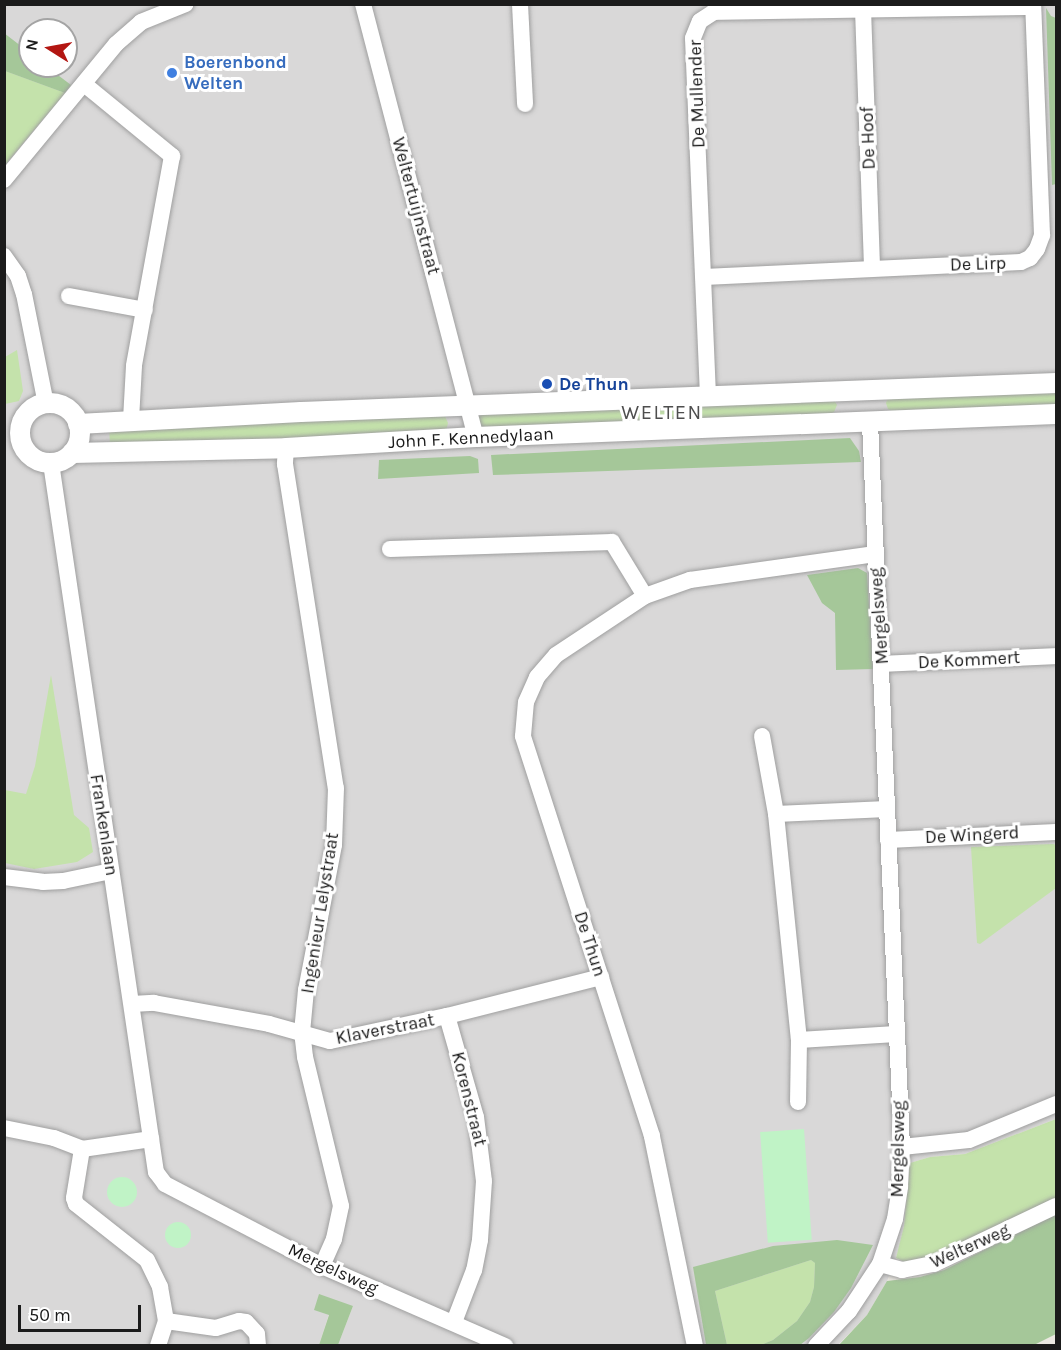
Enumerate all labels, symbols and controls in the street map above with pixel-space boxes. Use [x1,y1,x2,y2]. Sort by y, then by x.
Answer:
north arrow [18,18,78,78]
text: N [21,37,42,52]
street label: De Mullender [684,40,710,148]
place label: Boerenbond Welten [184,52,287,94]
marker: Boerenbond Welten [165,66,179,80]
street label: De Hoof [856,106,880,170]
street label: Weltertuijnstraat [387,135,445,277]
street label: De Lirp [950,252,1006,276]
place label: De Thun [559,373,629,395]
marker: De Thun [540,377,554,391]
district label: WELTEN [621,400,703,424]
street label: John F. Kennedylaan [388,423,554,453]
street label: Mergelsweg [865,567,893,665]
street label: De Kommert [917,647,1021,673]
street label: Frankenlaan [85,773,123,877]
street label: De Wingerd [924,822,1020,848]
street label: Ingenieur Lelystraat [297,831,343,995]
street label: De Thun [569,909,611,979]
street label: Klaverstraat [334,1009,436,1049]
street label: Korenstraat [447,1049,491,1149]
street label: Mergelsweg [886,1100,910,1198]
street label: Welterweg [927,1219,1013,1273]
street label: Mergelsweg [284,1239,382,1299]
scale bar [21,1293,144,1331]
text: 50 m [29,1304,71,1326]

